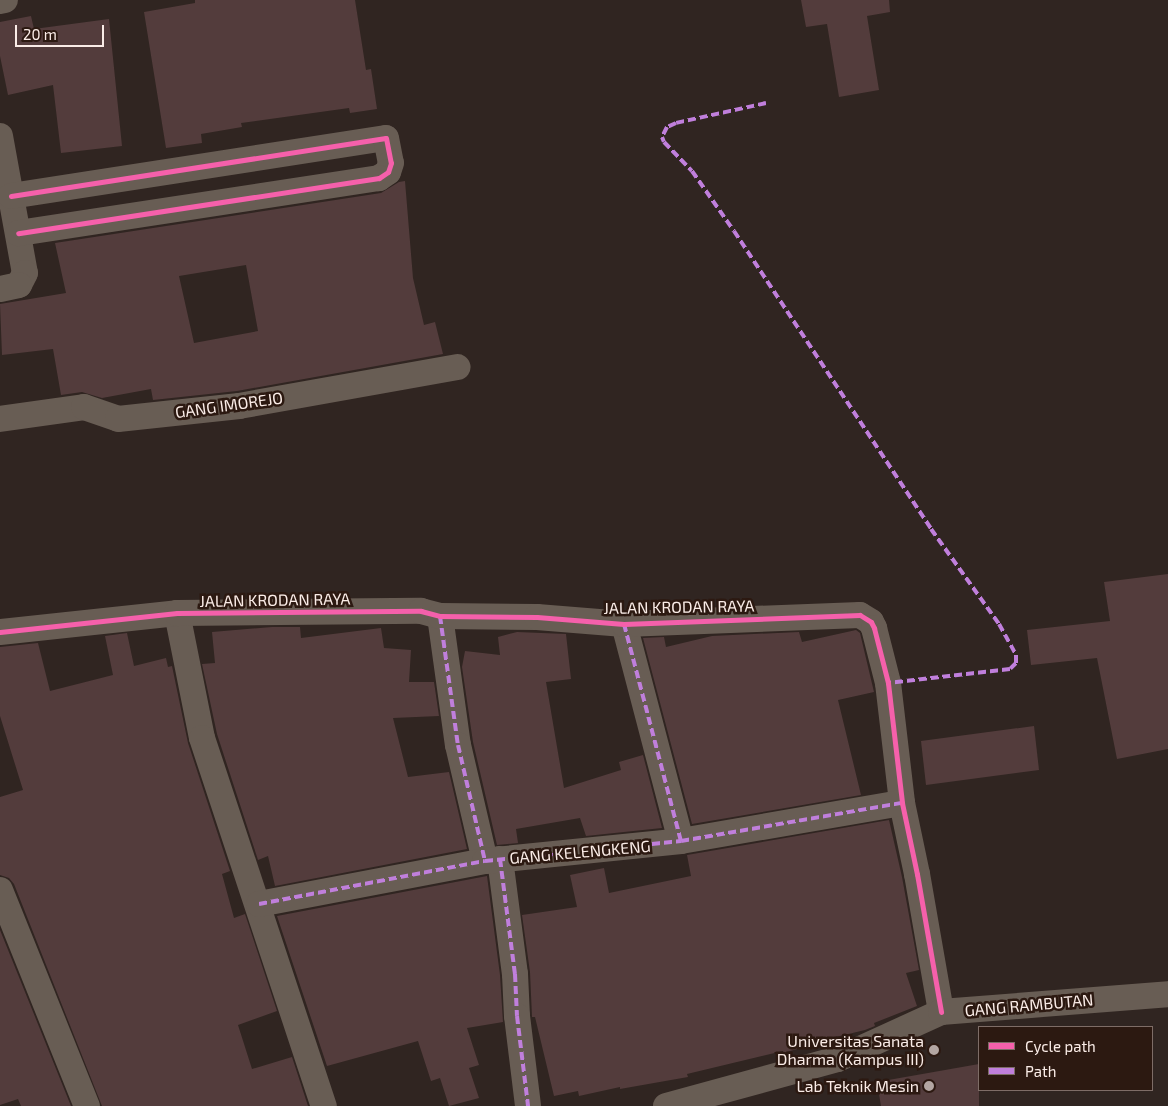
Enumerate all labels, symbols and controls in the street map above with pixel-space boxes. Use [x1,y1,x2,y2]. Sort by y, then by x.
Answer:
scale bar [18,15,106,47]
text: 20 m [23,25,57,43]
street label: GANG IMOREJO [174,388,284,422]
street label: JALAN KRODAN RAYA [199,589,351,611]
street label: JALAN KRODAN RAYA [603,596,755,618]
street label: GANG KELENGKENG [509,836,651,868]
street label: GANG RAMBUTAN [964,990,1094,1020]
legend [978,1026,1153,1091]
place label: Universitas Sanata Dharma (Kampus III) [777,1031,924,1069]
text: Cycle path [1025,1037,1096,1055]
marker: Universitas Sanata Dharma (Kampus III) [928,1044,940,1056]
text: Path [1025,1062,1056,1080]
place label: Lab Teknik Mesin [796,1076,919,1096]
marker: Lab Teknik Mesin [923,1080,935,1092]

